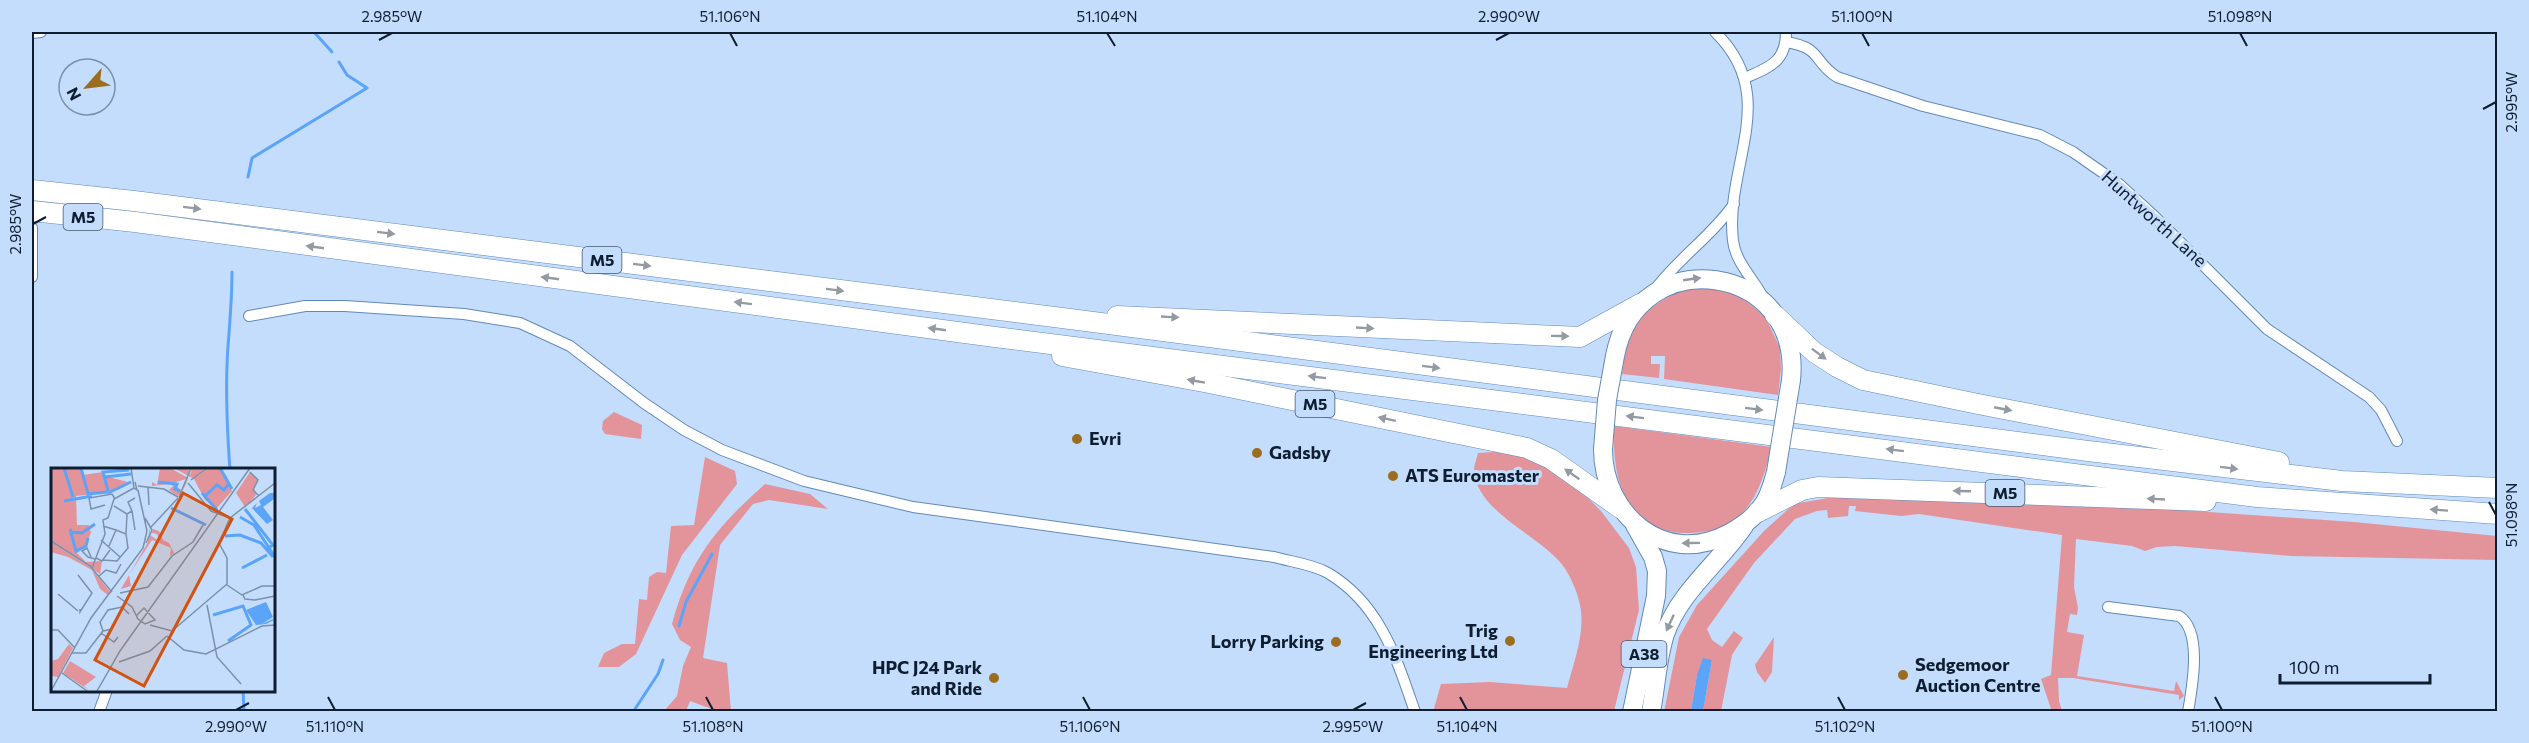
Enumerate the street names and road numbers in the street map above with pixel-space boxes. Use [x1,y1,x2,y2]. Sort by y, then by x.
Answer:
street label: Huntworth Lane [2098,165,2212,271]
road number: M5 [64,204,103,230]
road number: M5 [582,247,622,273]
road number: M5 [1296,391,1334,417]
road number: M5 [1986,480,2024,506]
road number: A38 [1622,641,1666,667]

